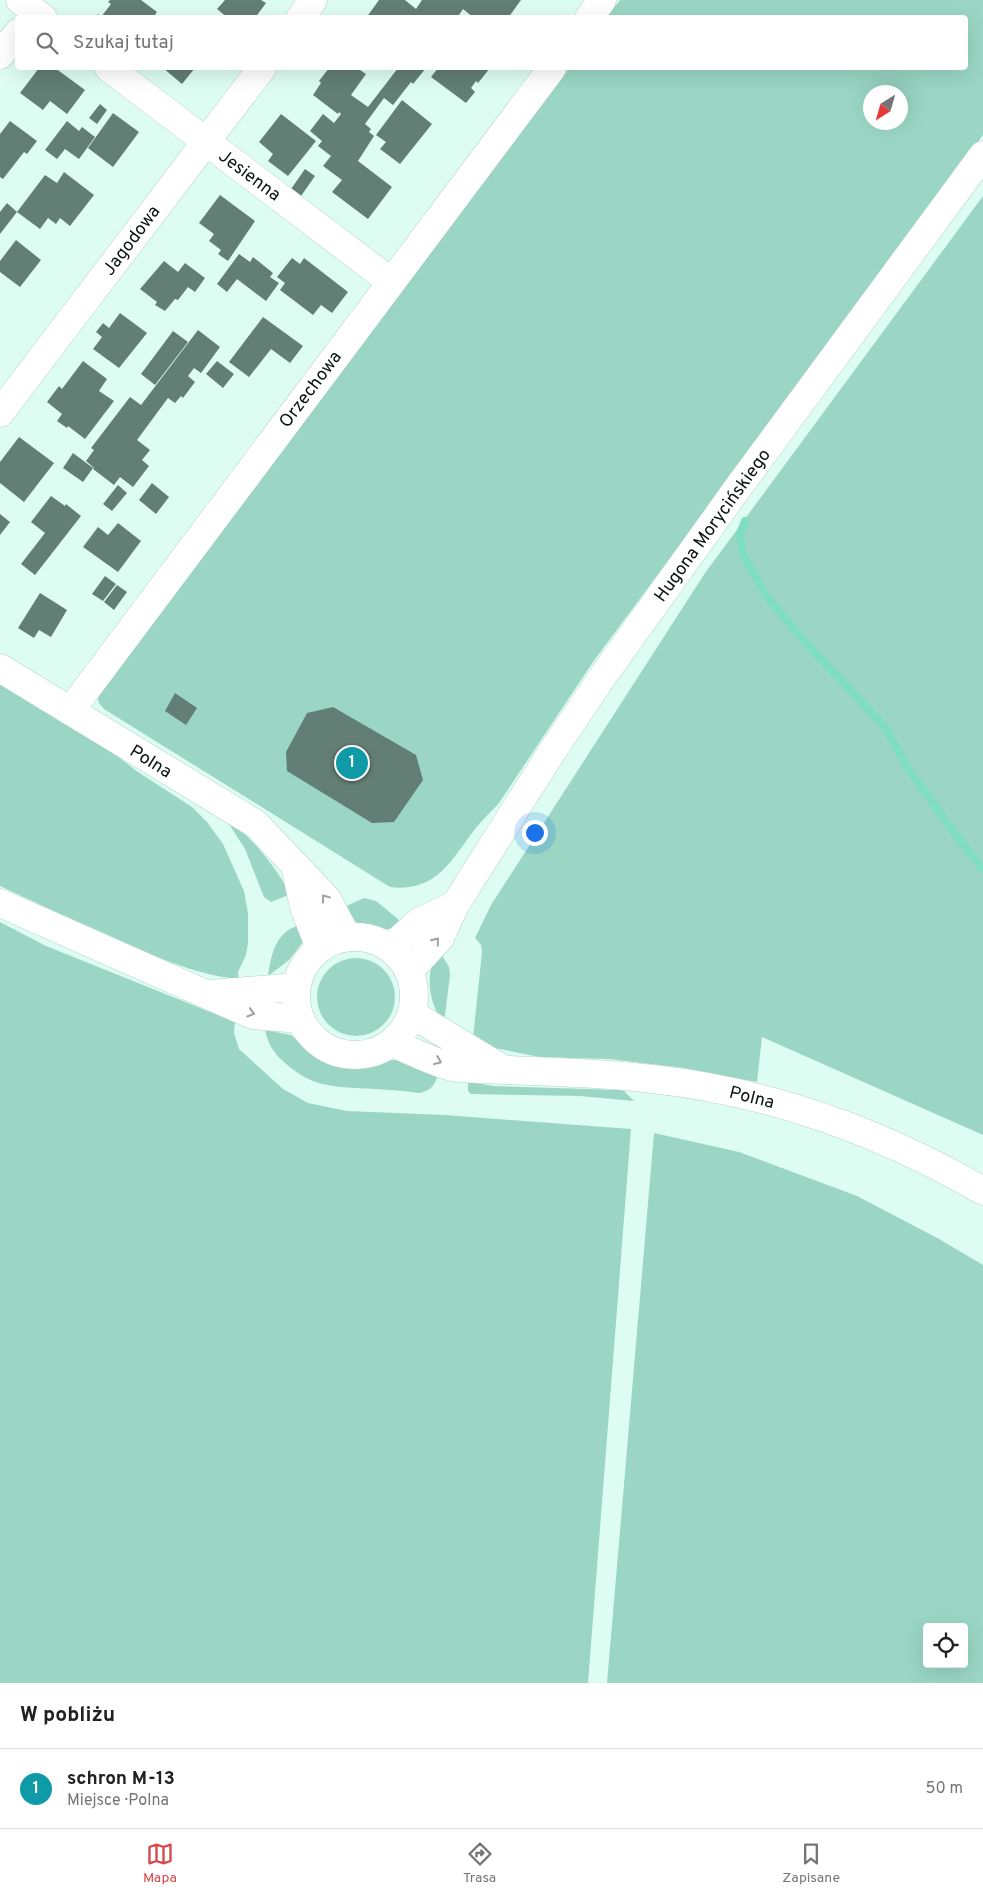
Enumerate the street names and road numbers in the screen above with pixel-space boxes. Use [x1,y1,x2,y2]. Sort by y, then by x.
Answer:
street label: Jesienna [213,145,285,207]
street label: Jagodowa [98,201,166,281]
street label: Orzechowa [275,347,348,433]
street label: Hugona Morycińskiego [650,445,777,607]
street label: Polna [125,740,176,784]
street label: Polna [727,1082,777,1115]

